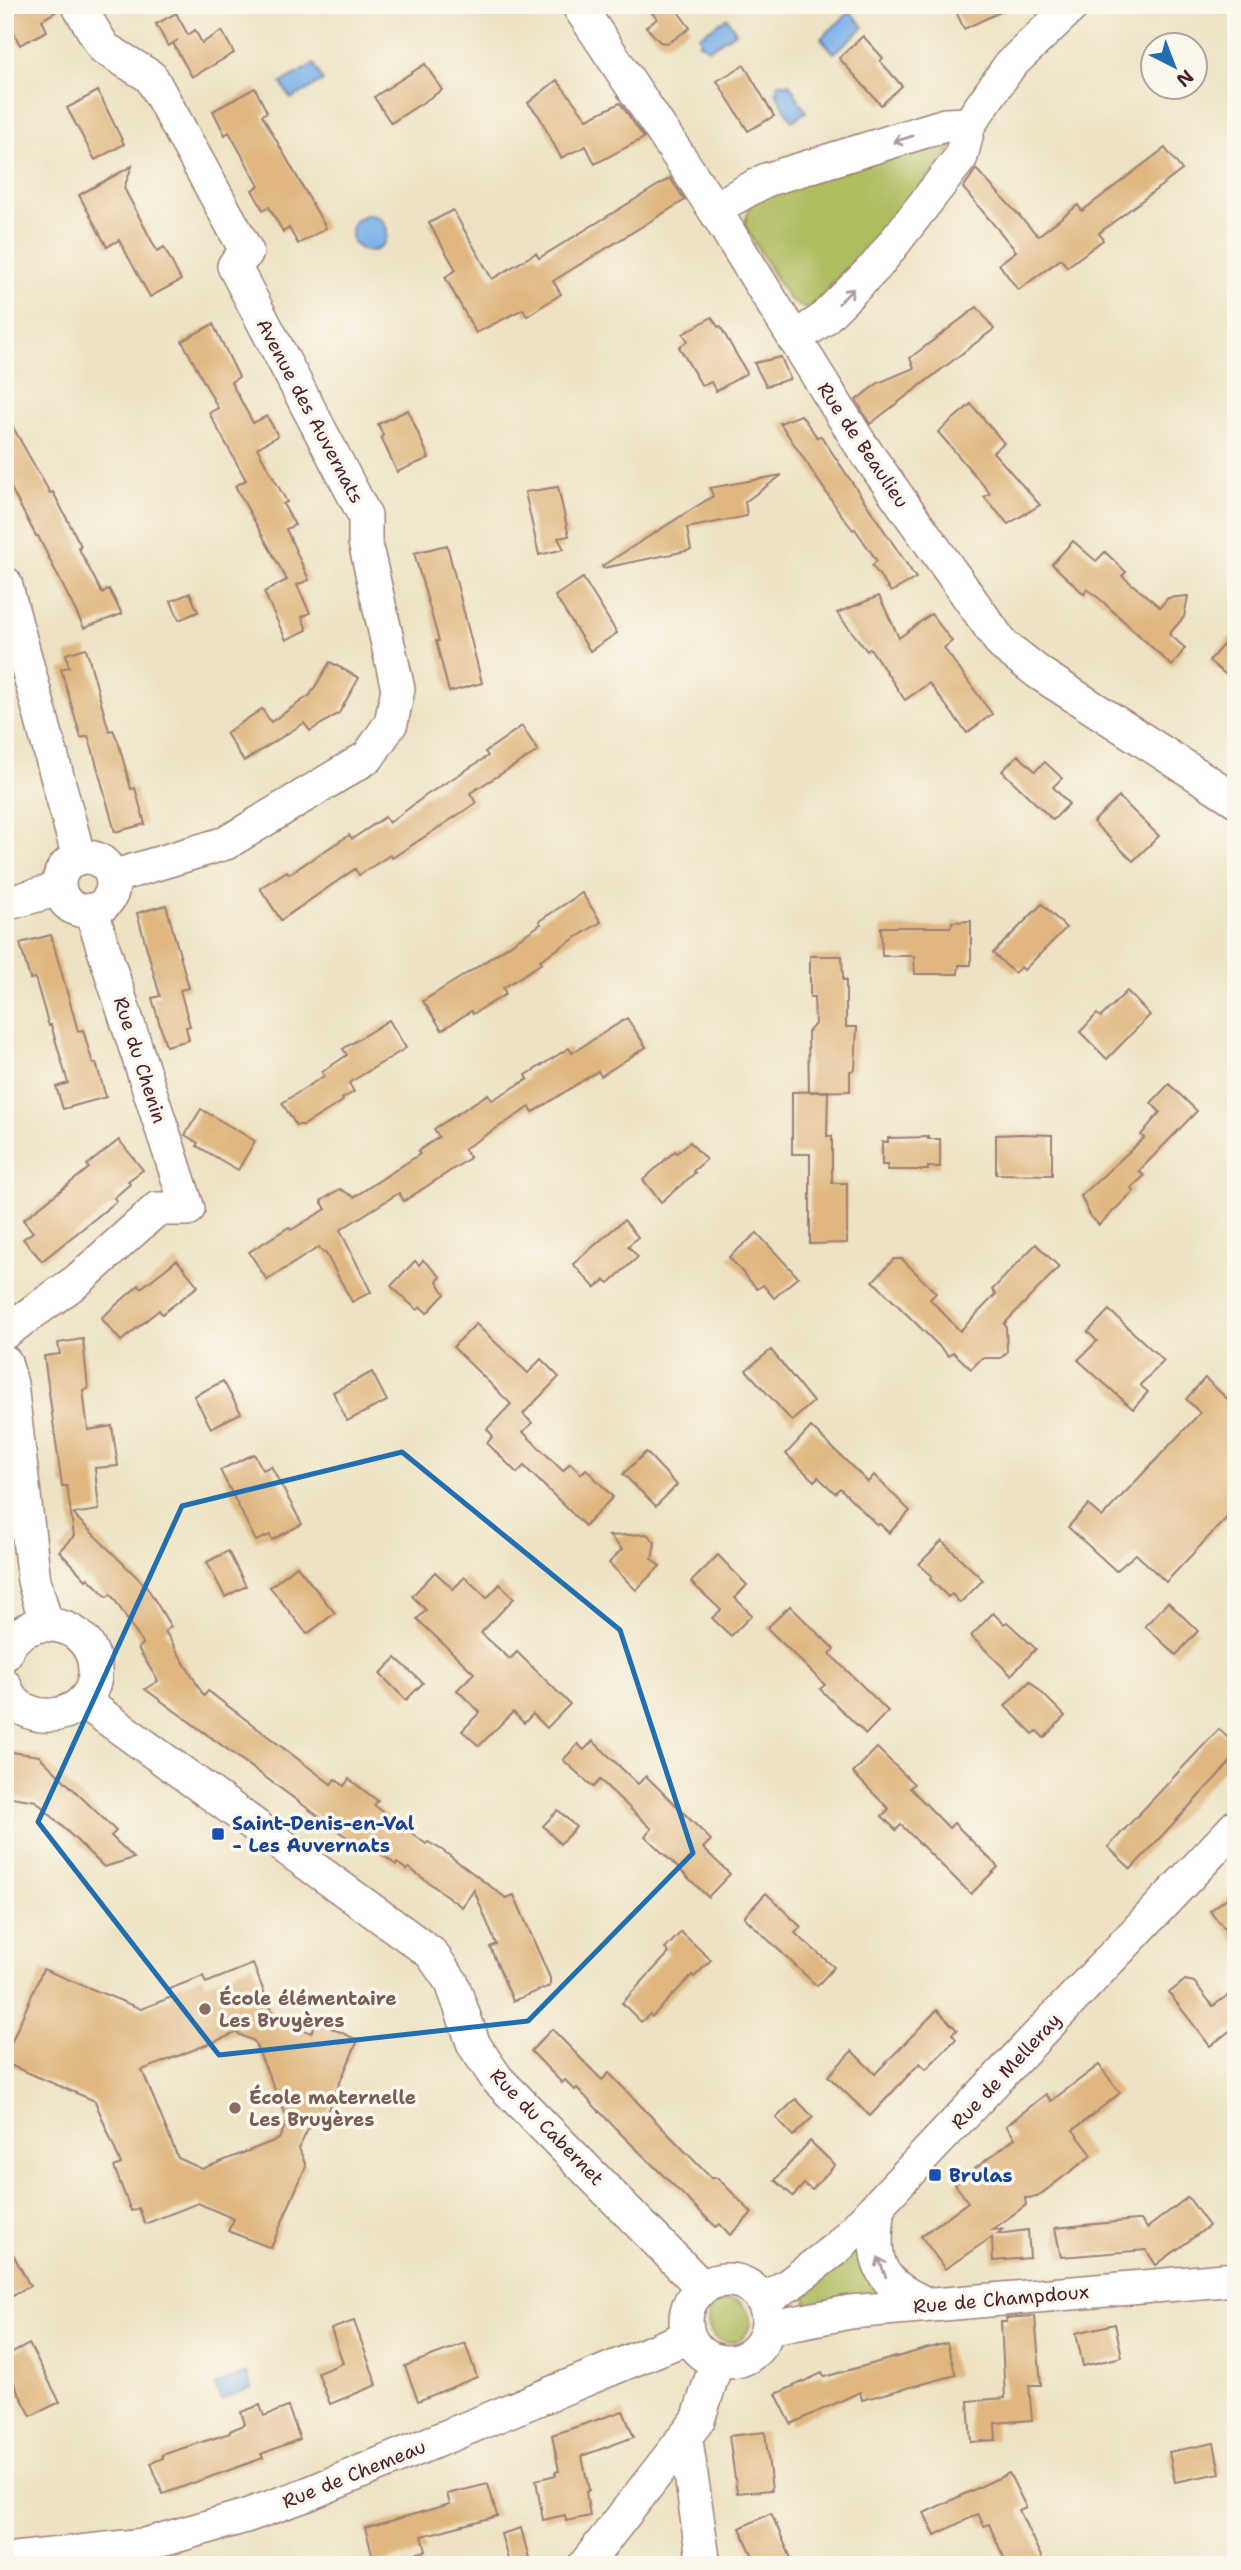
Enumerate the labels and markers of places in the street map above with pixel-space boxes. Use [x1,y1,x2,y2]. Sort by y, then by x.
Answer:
place label: Saint-Denis-en-Val - Les Auvernats [232,1811,415,1858]
marker: Saint-Denis-en-Val - Les Auvernats [210,1826,226,1842]
place label: École élémentaire Les Bruyères [219,1985,397,2033]
marker: École élémentaire Les Bruyères [197,2001,213,2017]
place label: École maternelle Les Bruyères [249,2084,416,2132]
marker: École maternelle Les Bruyères [227,2100,243,2116]
place label: Brulas [949,2163,1012,2188]
marker: Brulas [927,2167,943,2183]

